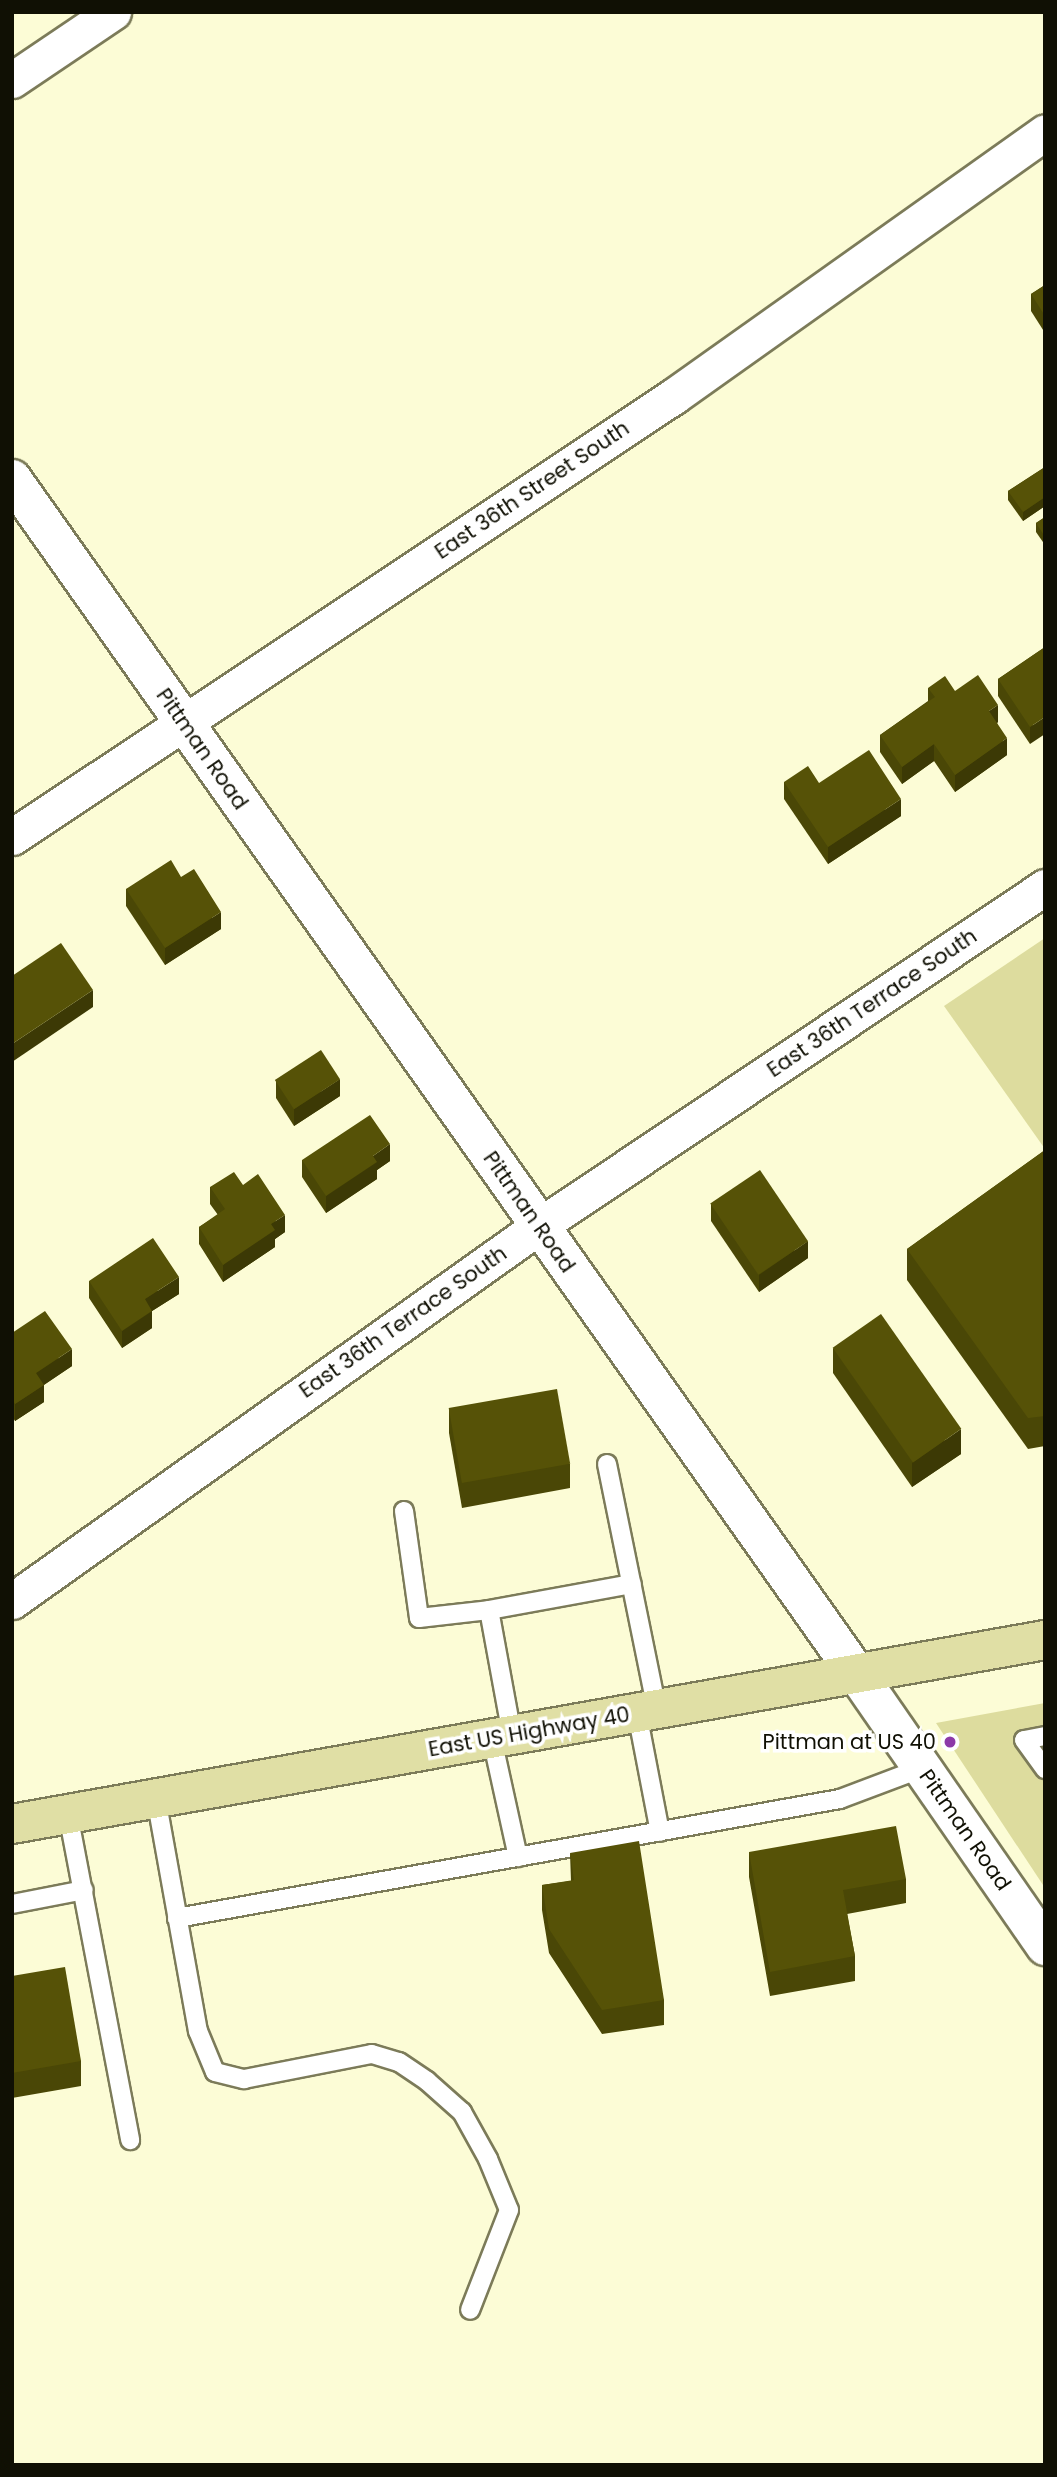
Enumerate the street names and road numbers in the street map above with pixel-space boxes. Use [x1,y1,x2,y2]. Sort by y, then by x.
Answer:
street label: East 36th Street South [430,416,634,564]
street label: Pittman Road [151,684,253,814]
street label: East 36th Terrace South [762,923,982,1083]
street label: Pittman Road [478,1147,580,1277]
street label: East 36th Terrace South [294,1241,512,1403]
street label: East US Highway 40 [426,1702,632,1762]
street label: Pittman Road [914,1765,1016,1895]

